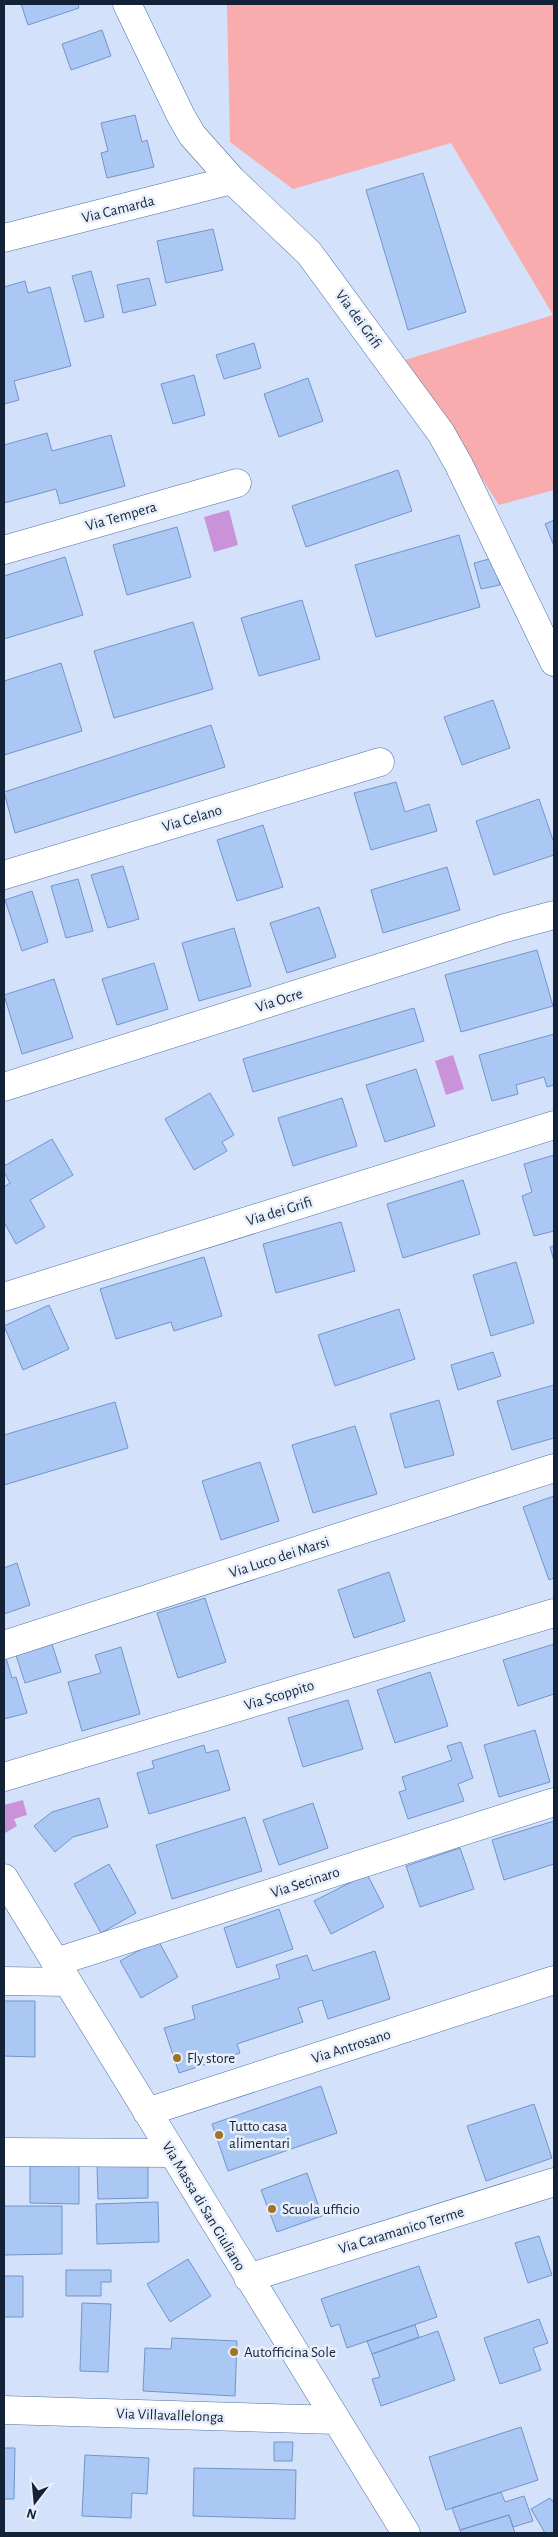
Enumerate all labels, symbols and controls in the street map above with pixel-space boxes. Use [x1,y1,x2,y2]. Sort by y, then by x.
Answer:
street label: Via Camarda [80,193,156,226]
street label: Via dei Grifi [333,287,385,351]
street label: Via Tempera [84,499,158,534]
street label: Via Celano [161,802,224,835]
street label: Via Ocre [254,986,305,1015]
street label: Via dei Grifi [245,1194,314,1229]
street label: Via Luco dei Marsi [227,1534,331,1581]
street label: Via Scoppito [242,1678,316,1713]
street label: Via Secinaro [269,1864,341,1901]
street label: Via Antrosano [310,2027,393,2066]
place label: Fly store [187,2051,235,2066]
marker: Fly store [171,2052,183,2064]
place label: Tutto casa alimentari [229,2119,290,2151]
marker: Tutto casa alimentari [213,2129,225,2141]
street label: Via Massa di San Giuliano [159,2139,248,2273]
place label: Scuola ufficio [282,2202,360,2217]
marker: Scuola ufficio [266,2203,278,2215]
street label: Via Caramanico Terme [337,2204,466,2257]
place label: Autofficina Sole [244,2345,336,2360]
marker: Autofficina Sole [228,2346,240,2358]
street label: Via Villavallelonga [116,2406,224,2425]
north arrow [10,2477,60,2527]
text: N [25,2505,38,2522]

